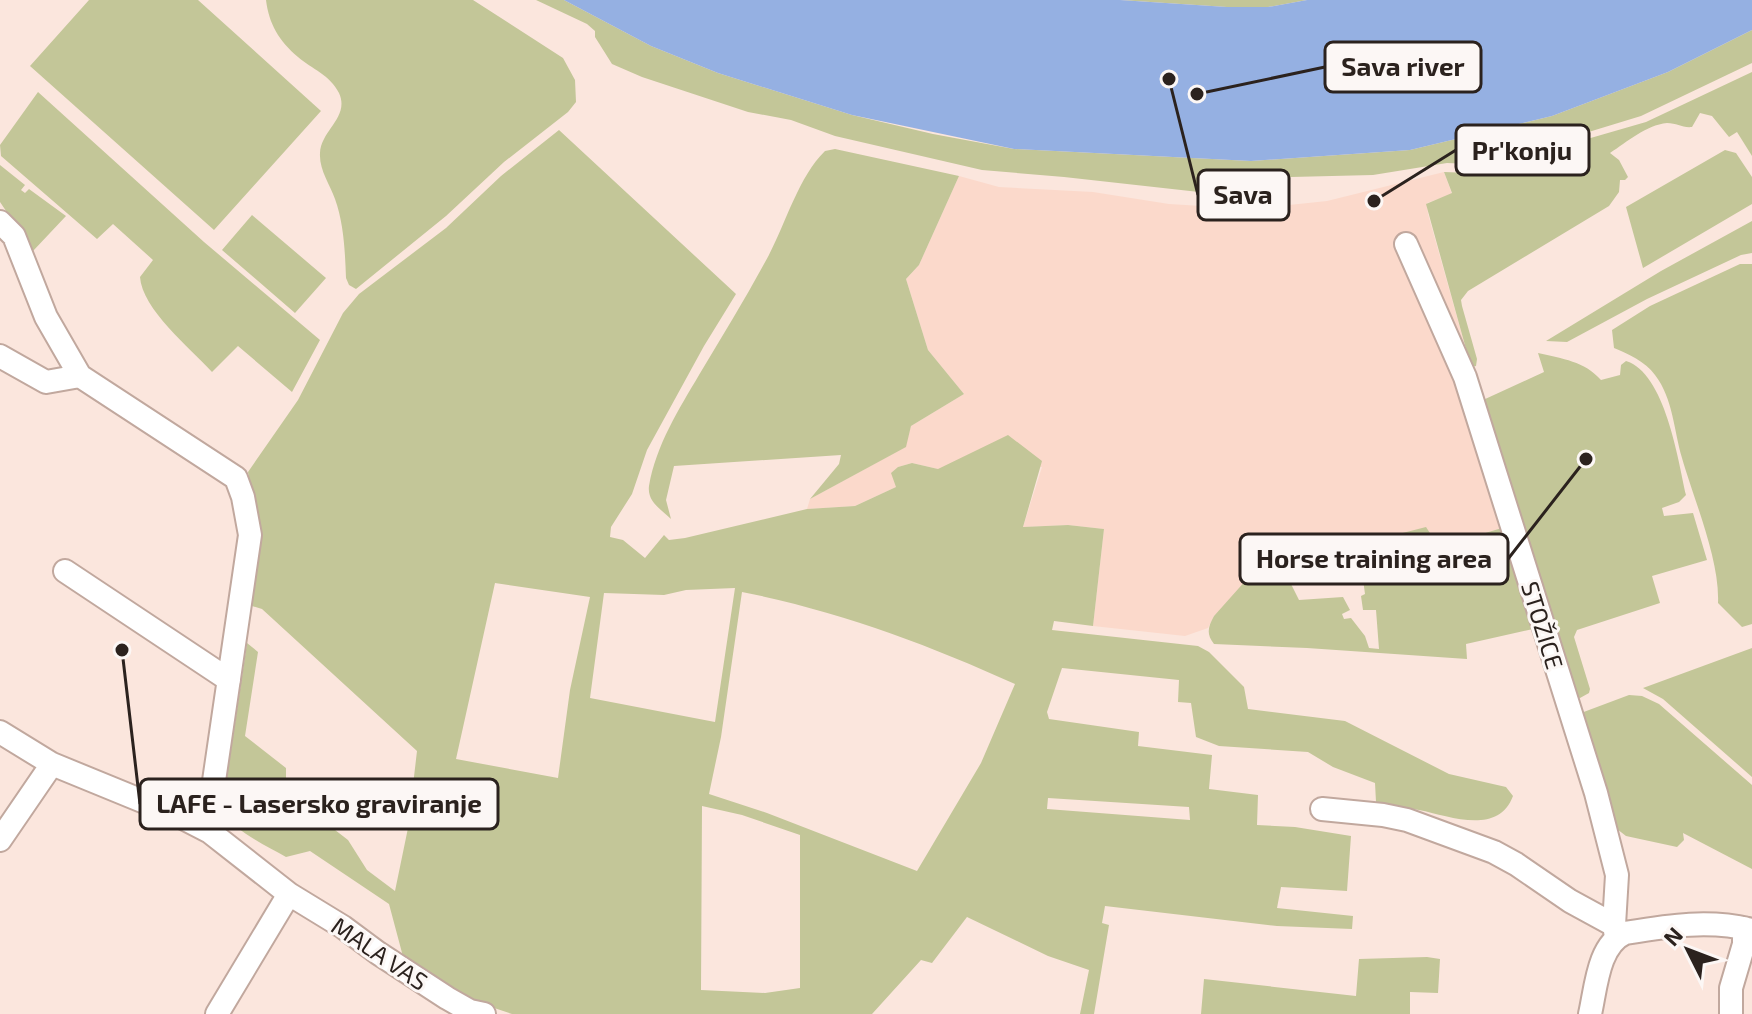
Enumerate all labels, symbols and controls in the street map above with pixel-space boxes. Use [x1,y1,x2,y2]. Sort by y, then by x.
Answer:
callout: Sava river [1325,42,1481,92]
text: Sava river [1341,50,1465,81]
callout: Pr'konju [1456,125,1589,175]
text: Pr'konju [1472,134,1572,165]
callout: Sava [1198,170,1289,220]
text: Sava [1213,178,1273,209]
callout: Horse training area [1240,534,1508,584]
text: Horse training area [1256,542,1492,573]
street label: STOŽICE [1516,578,1570,672]
callout: LAFE - Lasersko graviranje [140,779,498,829]
text: LAFE - Lasersko graviranje [156,787,482,818]
street label: MALA VAS [326,910,434,996]
north arrow [1648,910,1728,990]
text: N [1657,921,1687,951]

